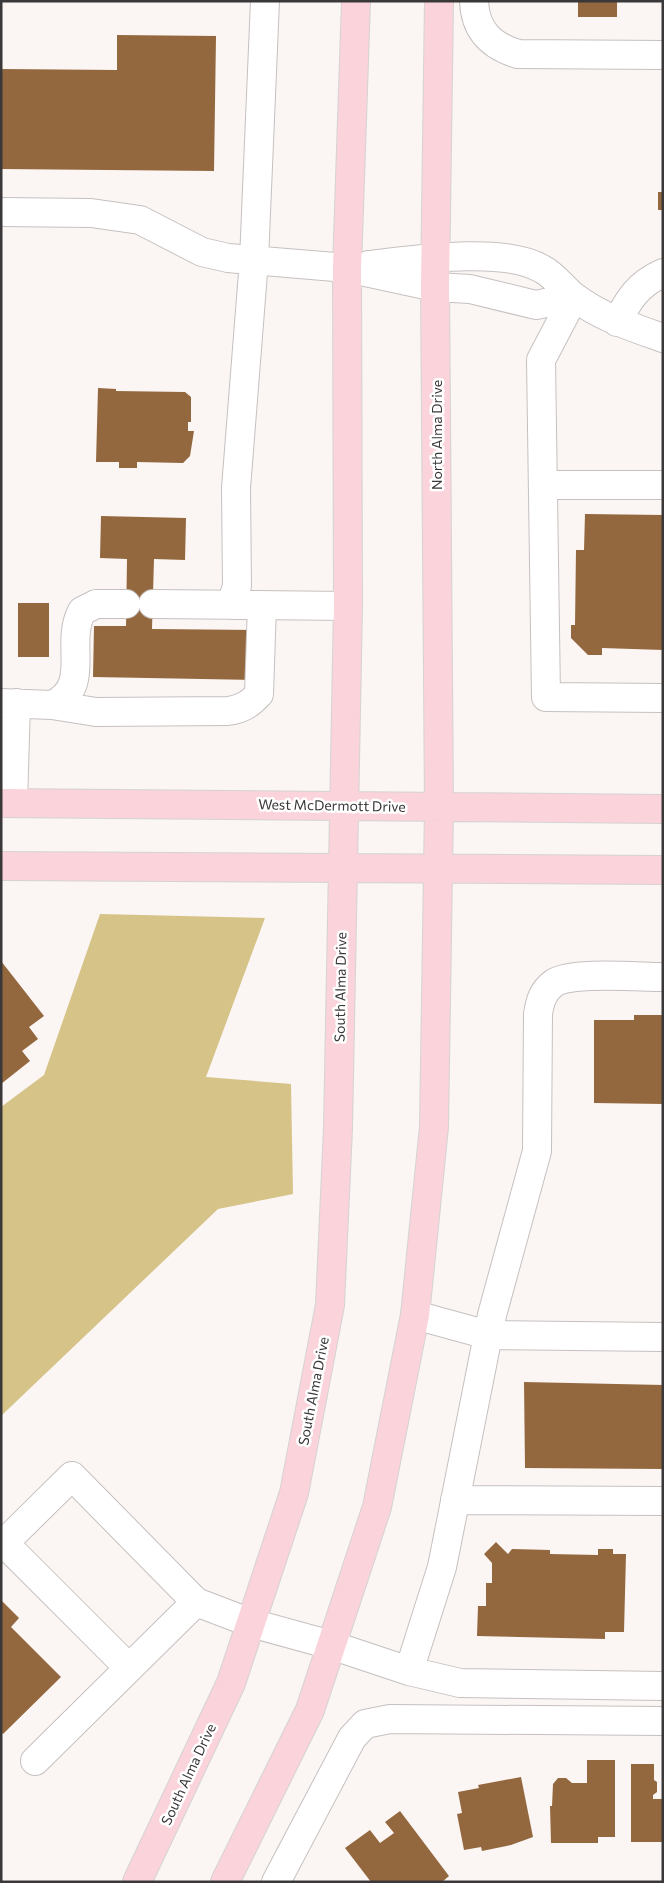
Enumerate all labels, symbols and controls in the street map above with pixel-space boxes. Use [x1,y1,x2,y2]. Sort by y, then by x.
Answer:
street label: North Alma Drive [428,380,445,490]
street label: West McDermott Drive [258,795,406,815]
street label: South Alma Drive [331,932,349,1042]
street label: South Alma Drive [294,1335,332,1447]
street label: South Alma Drive [157,1721,219,1827]

